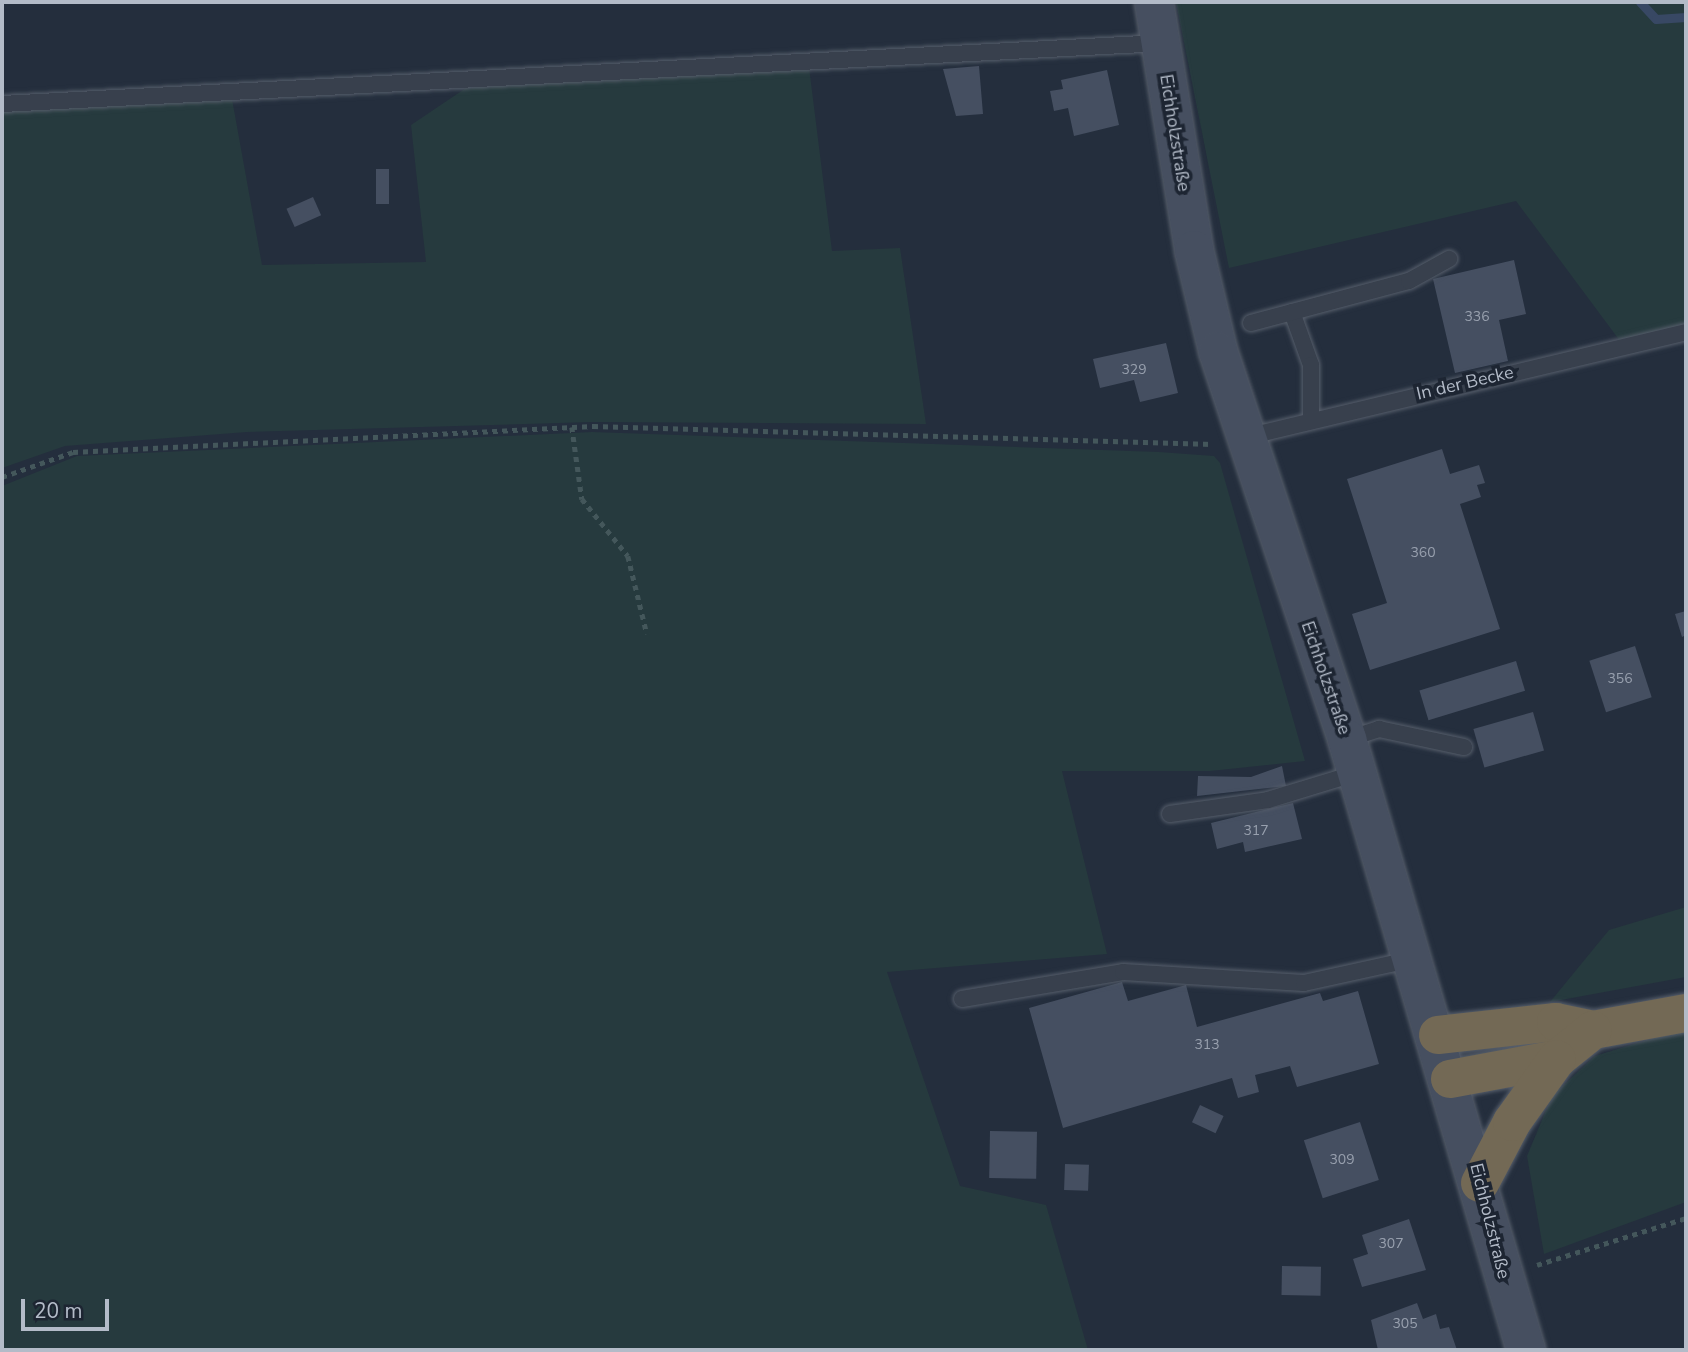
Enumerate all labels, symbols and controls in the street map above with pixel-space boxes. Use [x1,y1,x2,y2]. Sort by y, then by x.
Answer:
street label: Eichholzstraße [1155,73,1195,193]
house number: 336 [1464,309,1490,325]
street label: In der Becke [1414,361,1516,405]
house number: 329 [1121,362,1147,378]
house number: 360 [1410,545,1436,561]
street label: Eichholzstraße [1297,618,1355,738]
house number: 356 [1607,671,1633,687]
house number: 317 [1243,823,1269,839]
house number: 313 [1194,1037,1220,1053]
house number: 309 [1329,1152,1355,1168]
street label: Eichholzstraße [1465,1161,1515,1281]
house number: 307 [1378,1236,1404,1252]
scale bar [24,1286,112,1330]
text: 20 m [34,1297,83,1325]
house number: 305 [1392,1316,1418,1332]

